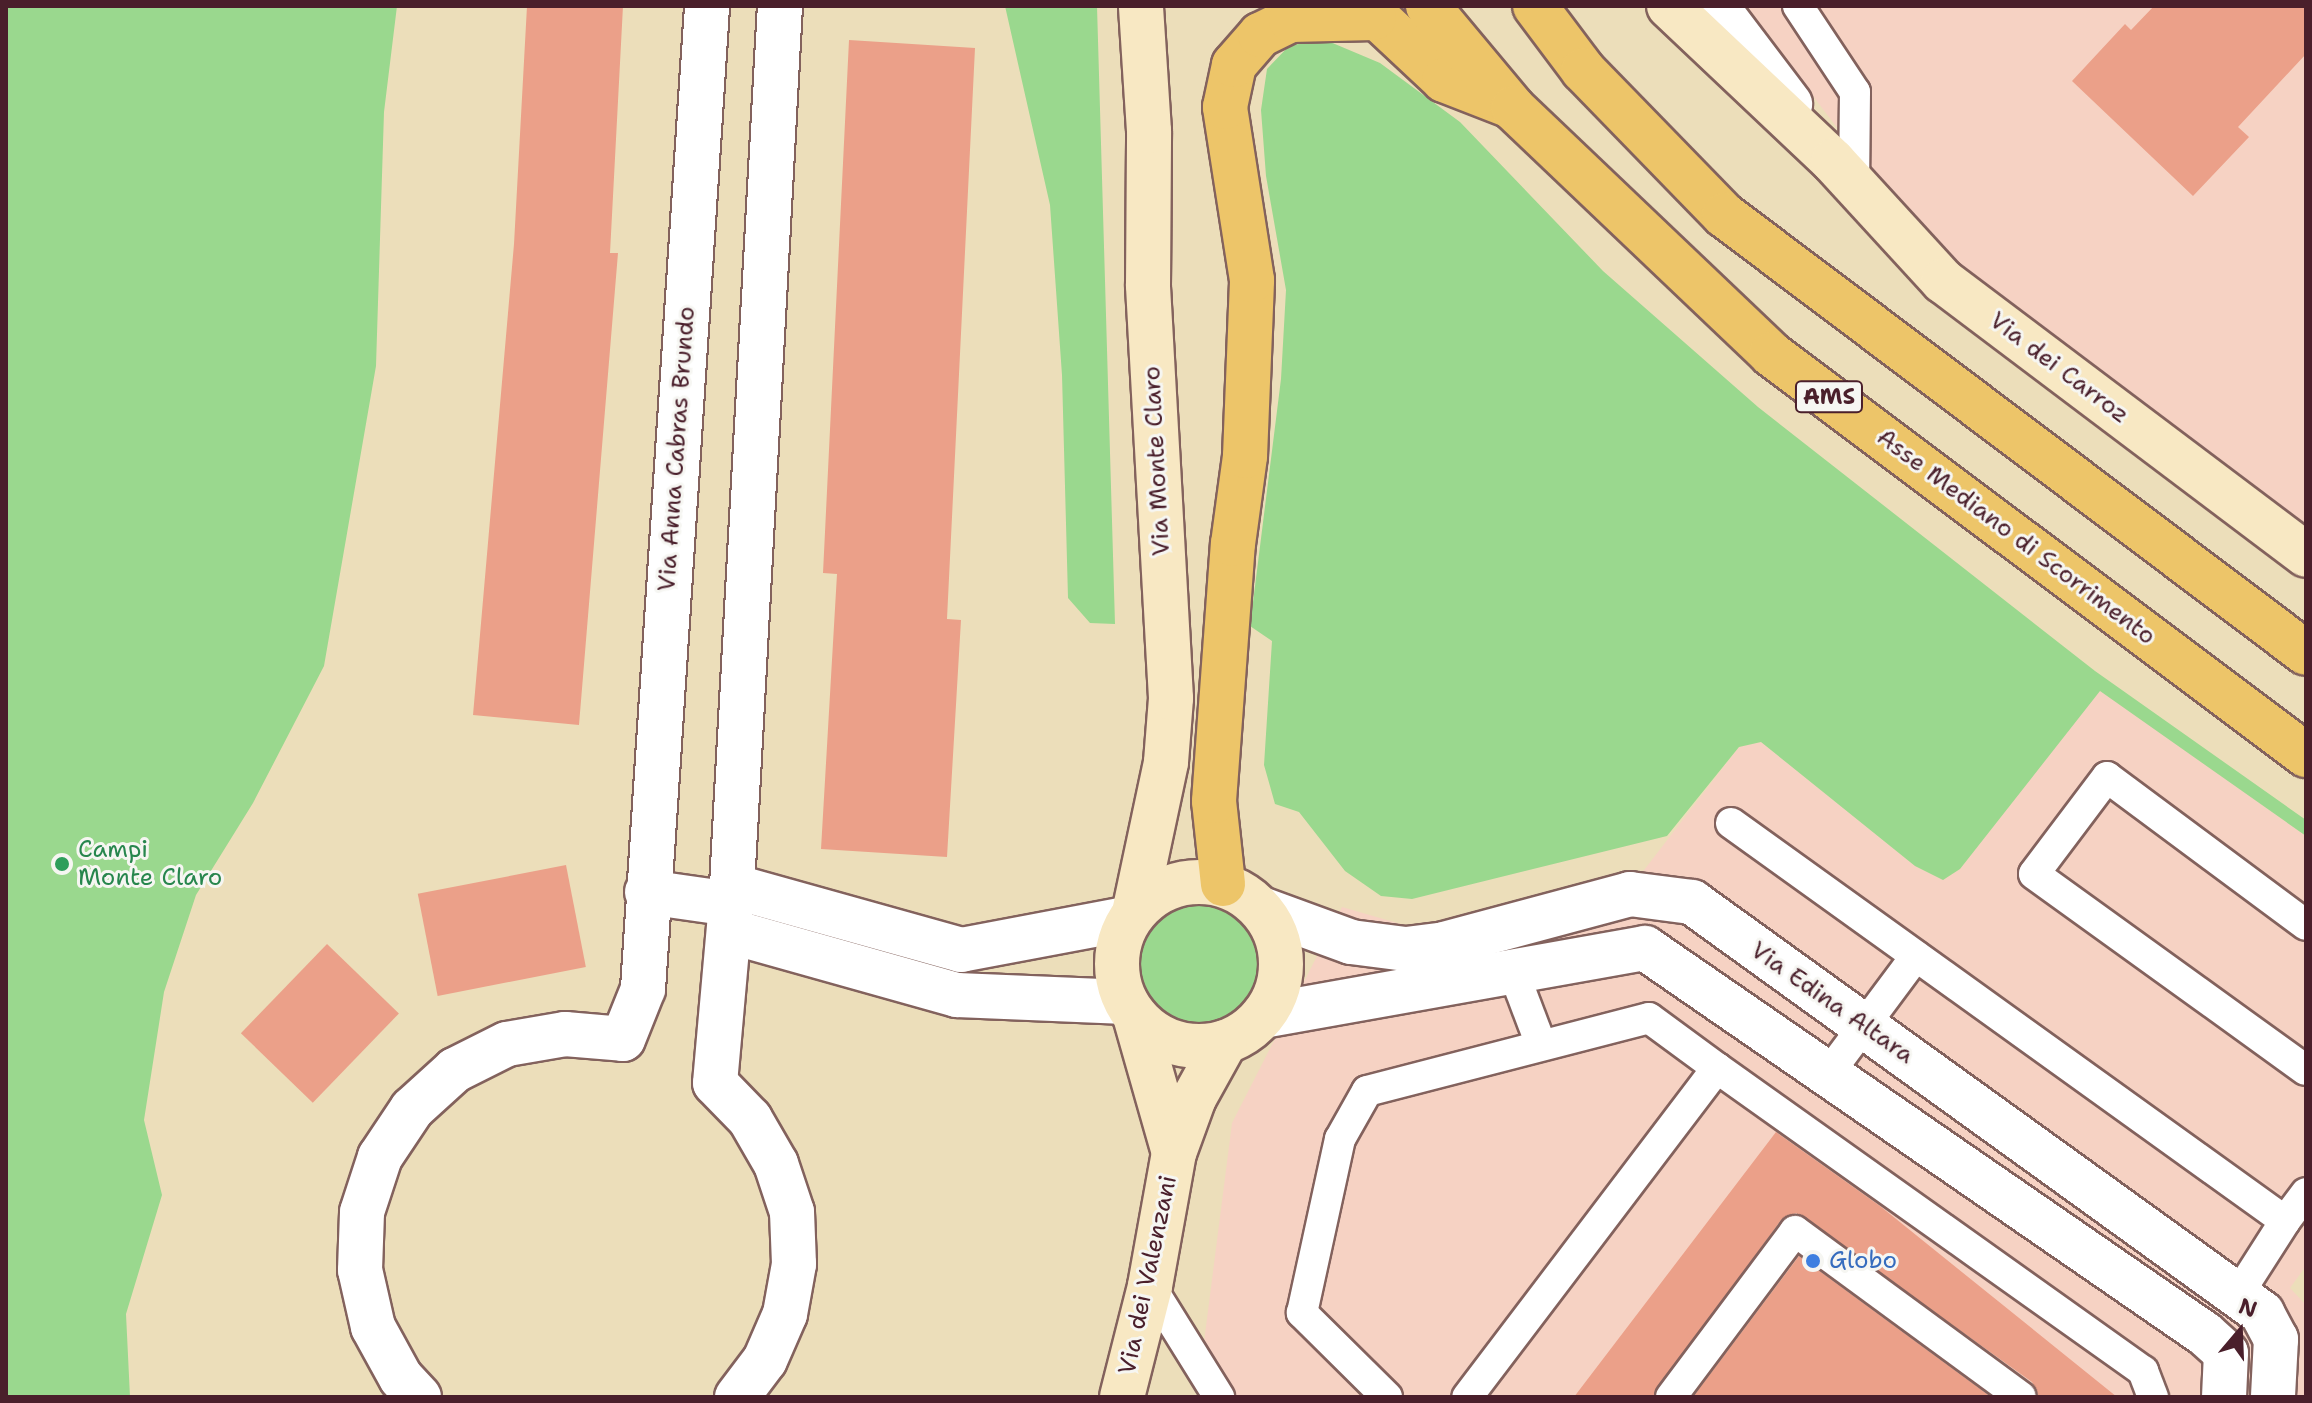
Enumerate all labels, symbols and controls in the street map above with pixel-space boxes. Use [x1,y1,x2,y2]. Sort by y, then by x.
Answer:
street label: Via Anna Cabras Brundo [653,305,701,593]
street label: Via dei Carroz [1984,306,2134,430]
street label: Via Monte Claro [1138,365,1176,557]
road number: AMS [1793,379,1865,415]
street label: Asse Mediano di Scorrimento [1871,423,2161,651]
place label: Campi Monte Claro [78,836,222,892]
marker: Campi Monte Claro [53,855,71,873]
street label: Via Edina Altara [1745,936,1919,1070]
street label: Via dei Valenzani [1113,1173,1183,1377]
place label: Globo [1829,1247,1897,1275]
marker: Globo [1804,1252,1822,1270]
north arrow [2200,1291,2280,1371]
text: N [2235,1291,2261,1324]

